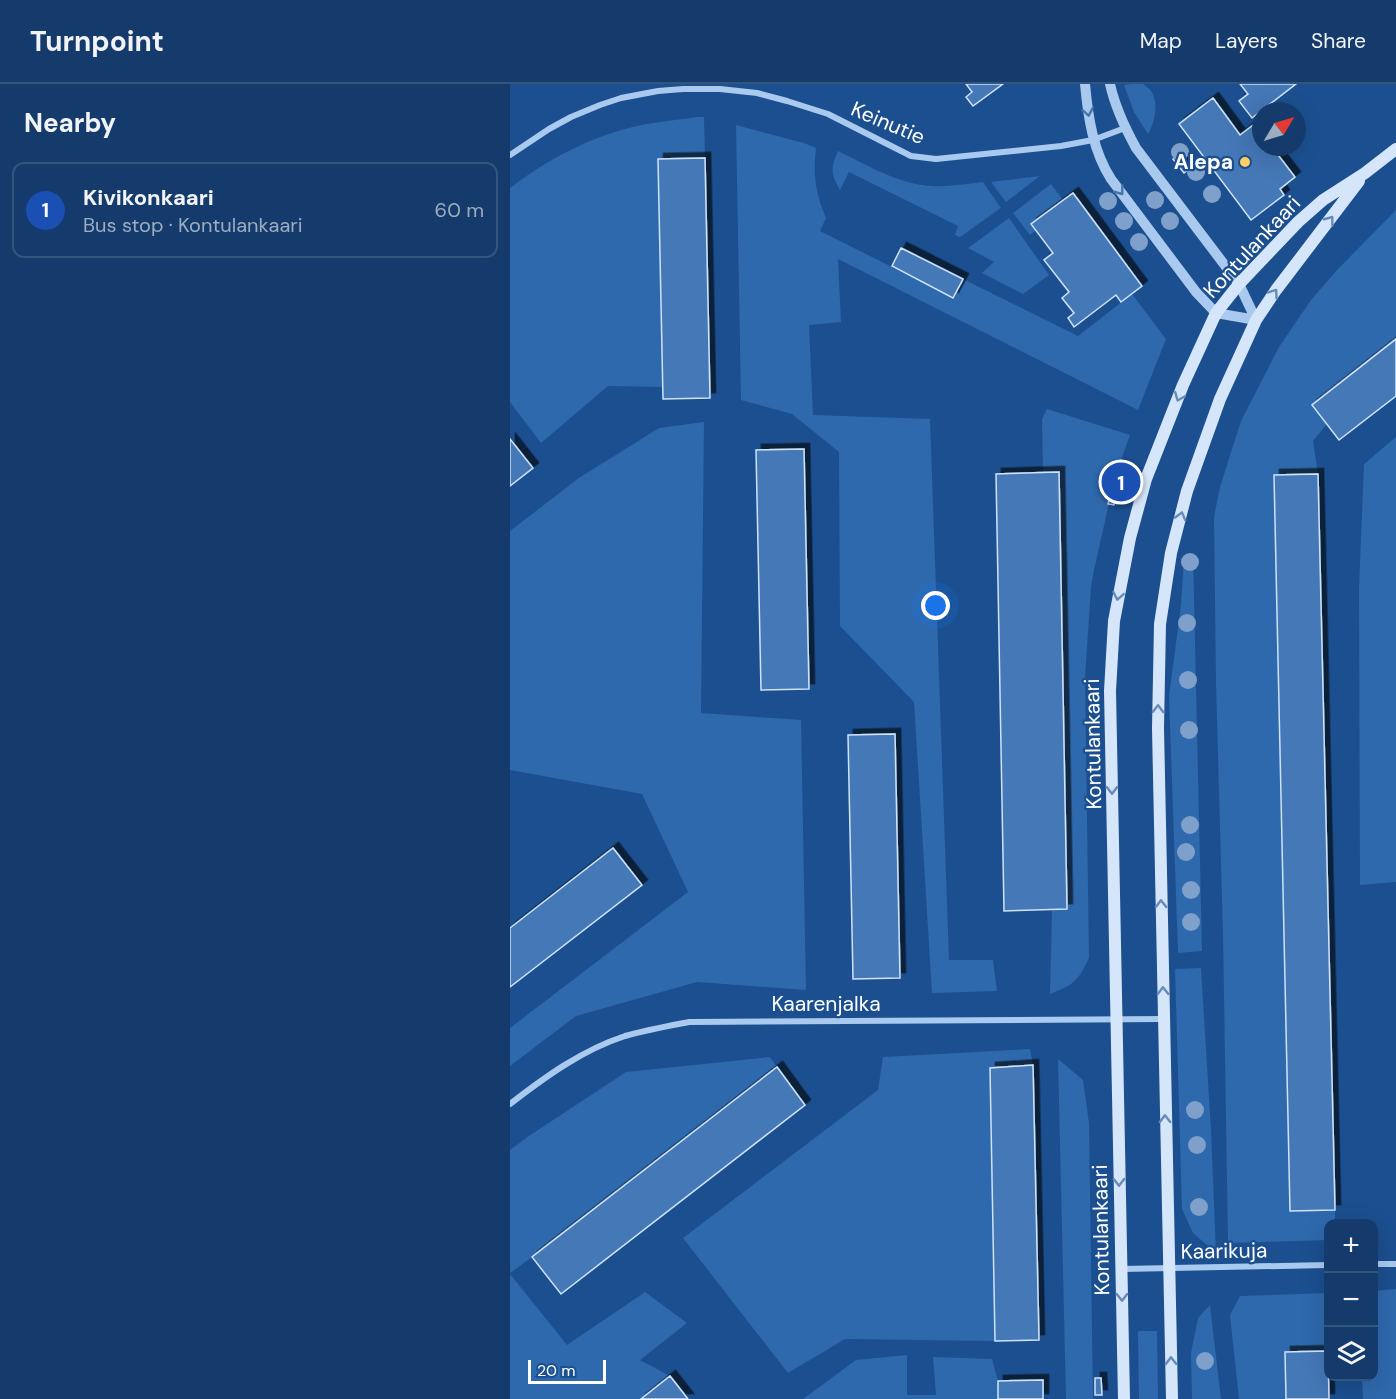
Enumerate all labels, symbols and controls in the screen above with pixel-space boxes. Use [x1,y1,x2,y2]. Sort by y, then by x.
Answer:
text: Turnpoint [30,23,164,60]
text: Map [1140,27,1182,55]
text: Layers [1215,27,1278,55]
text: Share [1311,27,1366,55]
street label: Keinutie [847,95,929,151]
north arrow [1252,102,1306,156]
text: Nearby [24,106,116,140]
one-way arrow [1082,107,1094,117]
place label: Alepa [1174,148,1233,176]
marker: Alepa [1238,155,1252,169]
text: Kivikonkaari [83,183,214,212]
one-way arrow [1113,184,1124,195]
street label: Kontulankaari [1197,190,1307,304]
text: 1 [42,197,49,223]
text: 60 m [435,197,484,223]
text: Bus stop · Kontulankaari [83,212,302,238]
one-way arrow [1322,216,1333,227]
one-way arrow [1267,288,1278,299]
one-way arrow [1174,390,1186,401]
pin: 1 [1102,460,1140,504]
one-way arrow [1173,511,1186,521]
one-way arrow [1112,590,1125,600]
your location [921,591,950,620]
street label: Kontulankaari [1078,678,1108,810]
one-way arrow [1152,704,1164,713]
one-way arrow [1106,786,1119,795]
one-way arrow [1155,899,1167,908]
one-way arrow [1157,986,1169,995]
street label: Kaarenjalka [771,990,881,1018]
one-way arrow [1159,1115,1172,1124]
street label: Kontulankaari [1086,1164,1116,1296]
one-way arrow [1113,1178,1126,1187]
map controls [1324,1219,1378,1381]
button: + [1324,1219,1378,1273]
street label: Kaarikuja [1180,1236,1268,1266]
button: − [1324,1273,1378,1327]
one-way arrow [1115,1292,1128,1301]
button: layers [1324,1327,1378,1381]
one-way arrow [1165,1356,1177,1365]
scale bar [528,1357,606,1384]
text: 20 m [537,1360,576,1381]

